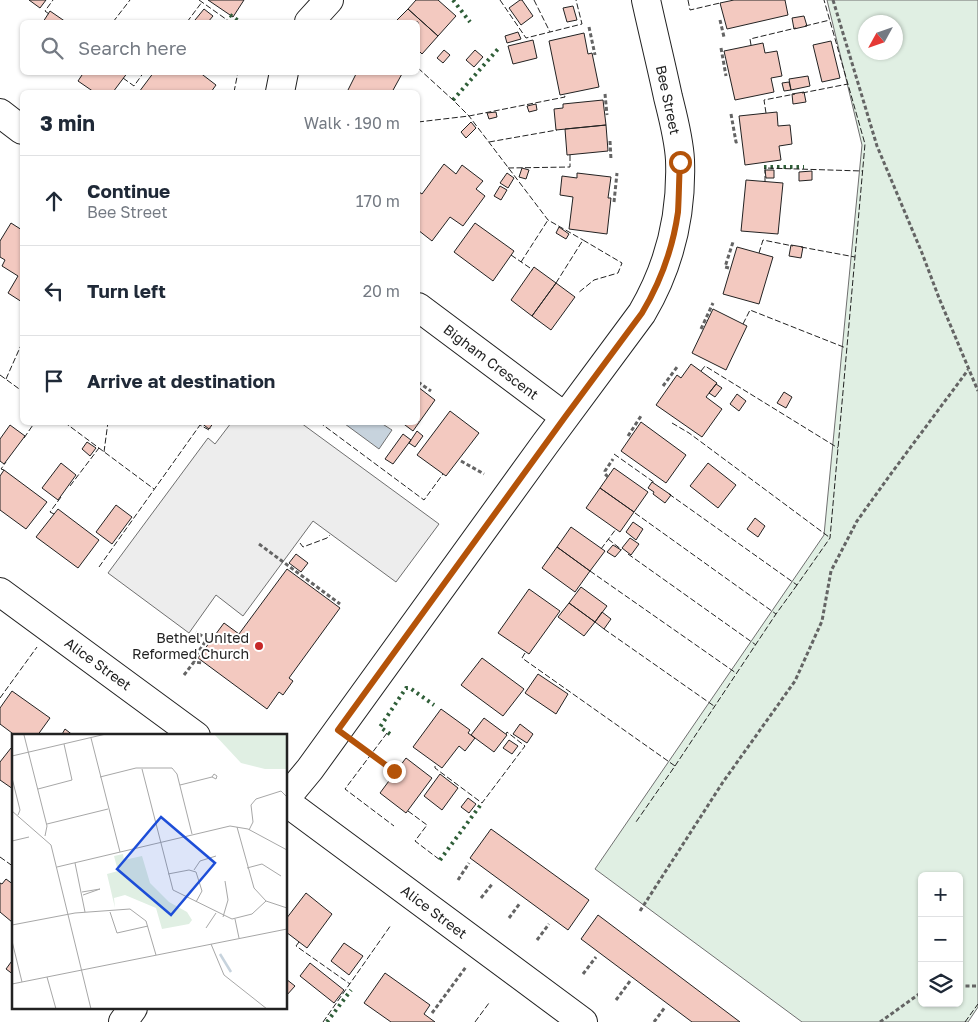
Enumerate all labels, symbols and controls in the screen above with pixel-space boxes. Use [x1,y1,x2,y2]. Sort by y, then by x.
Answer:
north arrow [858,15,903,60]
search box [20,20,420,75]
icon: search [38,34,66,62]
text: Search here [78,36,187,59]
street label: Bee Street [653,64,684,136]
text: 3 min [40,110,95,136]
text: Walk · 190 m [304,113,400,133]
route start [669,151,692,174]
text: Continue [87,179,170,202]
icon: ahead [40,187,68,215]
text: 170 m [356,191,400,211]
text: Bee Street [87,202,168,222]
icon: left [40,277,68,305]
text: Turn left [87,279,166,302]
text: 20 m [363,281,400,301]
street label: Bigham Crescent [441,320,542,403]
icon: arrive [40,367,68,395]
text: Arrive at destination [87,369,275,392]
place label: Bethel United Reformed Church [132,629,249,662]
street label: Alice Street [62,634,135,693]
marker: Bethel United Reformed Church [253,640,265,652]
inset map [12,734,288,1010]
route end [383,760,406,783]
map controls [918,872,963,1007]
button: + [918,872,963,917]
street label: Alice Street [398,881,471,942]
button: − [918,917,963,962]
button: layers [918,962,963,1007]

